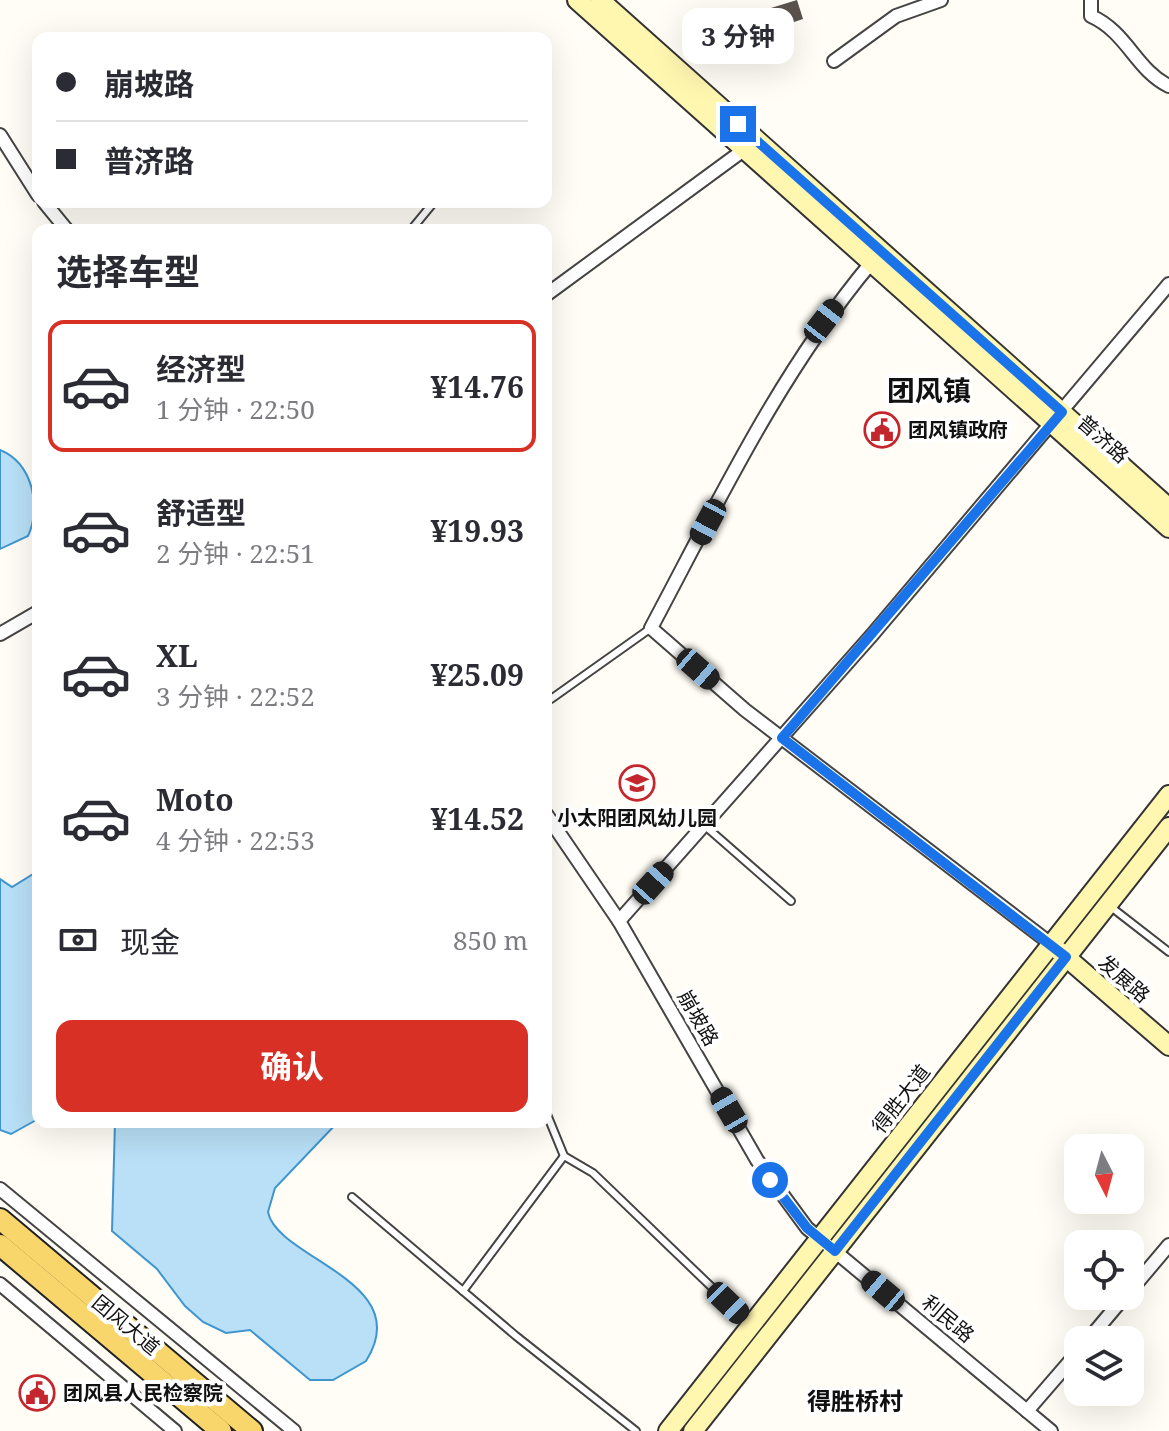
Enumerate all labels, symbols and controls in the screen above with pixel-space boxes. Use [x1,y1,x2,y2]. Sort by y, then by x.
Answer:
callout: 3 分钟 [682,8,794,64]
text: 3 分钟 [701,18,775,54]
text: 崩坡路 [104,63,194,104]
route end [720,106,756,142]
text: 普济路 [104,140,194,181]
text: 选择车型 [56,247,200,296]
car [800,295,848,347]
text: 经济型 [156,348,246,389]
icon: car [60,350,132,422]
text: ¥14.76 [430,366,524,407]
district label: 团风镇 [887,371,971,409]
text: 1 分钟 · 22:50 [156,391,315,427]
street label: 普济路 [1072,409,1135,469]
public building icon: 团风镇政府 [863,411,901,449]
place label: 团风镇政府 [908,416,1008,443]
text: 舒适型 [156,492,246,533]
icon: car [60,494,132,566]
car [686,495,730,549]
text: ¥19.93 [430,510,524,551]
text: 2 分钟 · 22:51 [156,535,315,571]
text: XL [156,635,198,676]
icon: car [60,638,132,710]
car [672,644,724,694]
text: ¥25.09 [430,654,524,695]
text: 3 分钟 · 22:52 [156,678,315,714]
school or university icon: 小太阳团风幼儿园 [618,764,656,802]
text: Moto [156,779,234,820]
icon: car [60,782,132,854]
text: ¥14.52 [430,798,524,839]
place label: 小太阳团风幼儿园 [557,804,717,831]
text: 4 分钟 · 22:53 [156,822,315,858]
car [628,857,678,909]
icon: cash [56,918,100,962]
text: 现金 [120,921,180,962]
text: 850 m [453,922,528,958]
street label: 发展路 [1093,949,1156,1008]
street label: 崩坡路 [672,985,725,1050]
button: 确认 [56,1020,528,1112]
street label: 得胜大道 [865,1059,936,1139]
car [707,1083,751,1137]
north arrow [1064,1134,1144,1214]
map controls [1064,1134,1144,1406]
route start [752,1162,788,1198]
button: locate [1064,1230,1144,1310]
car [857,1266,909,1316]
car [702,1278,754,1328]
street label: 团风大道 [87,1289,166,1361]
street label: 利民路 [917,1289,980,1348]
button: layers [1064,1326,1144,1406]
public building icon: 团风县人民检察院 [18,1374,56,1412]
place label: 团风县人民检察院 [63,1379,223,1406]
district label: 得胜桥村 [807,1384,903,1417]

